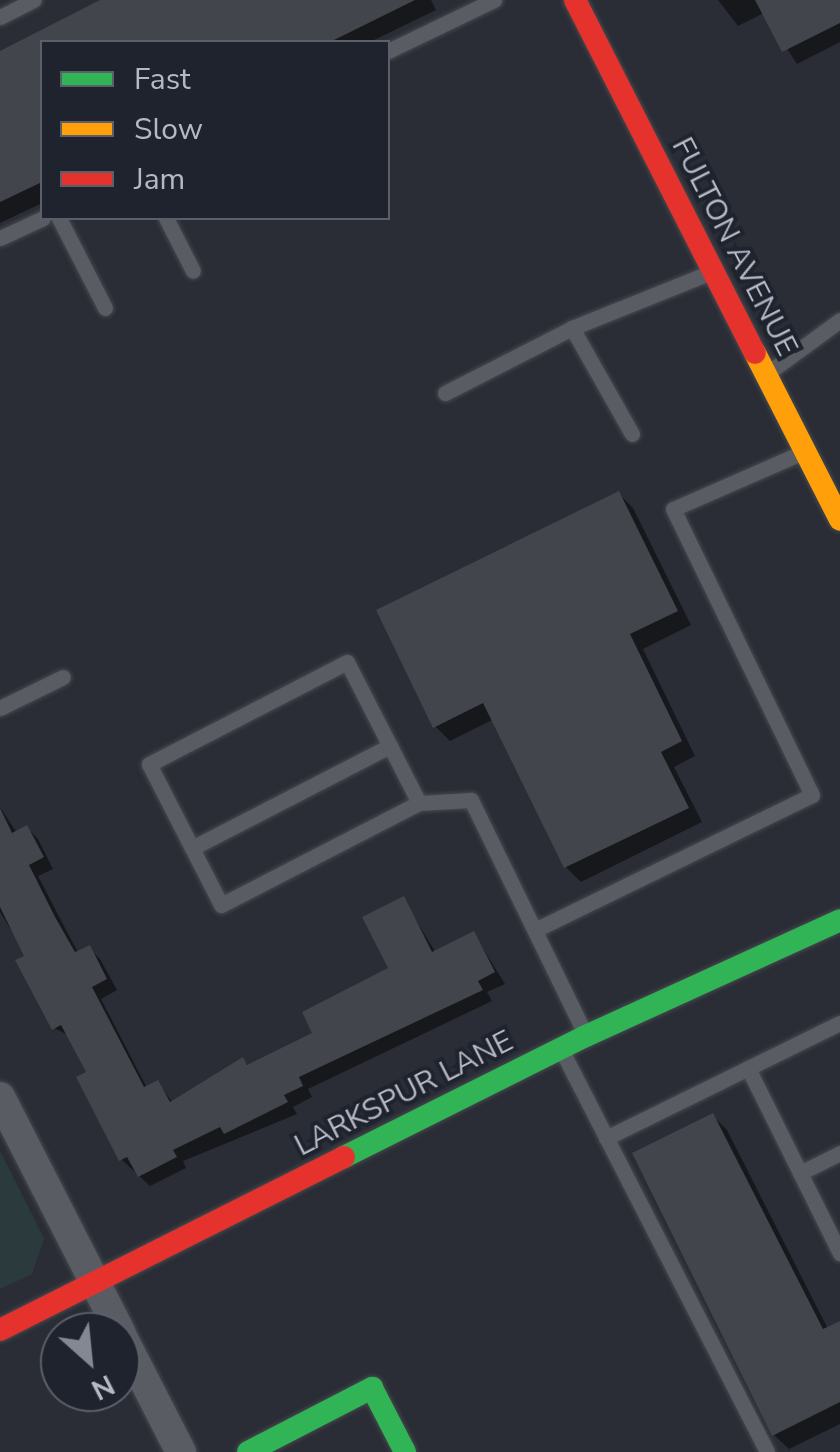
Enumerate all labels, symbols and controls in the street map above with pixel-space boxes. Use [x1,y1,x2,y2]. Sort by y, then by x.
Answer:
legend [40,40,390,220]
text: Fast [134,59,191,100]
text: Slow [134,109,203,150]
street label: FULTON AVENUE [663,132,805,362]
text: Jam [134,159,185,200]
street label: LARKSPUR LANE [289,1024,519,1164]
north arrow [40,1312,140,1412]
text: N [85,1365,121,1409]

